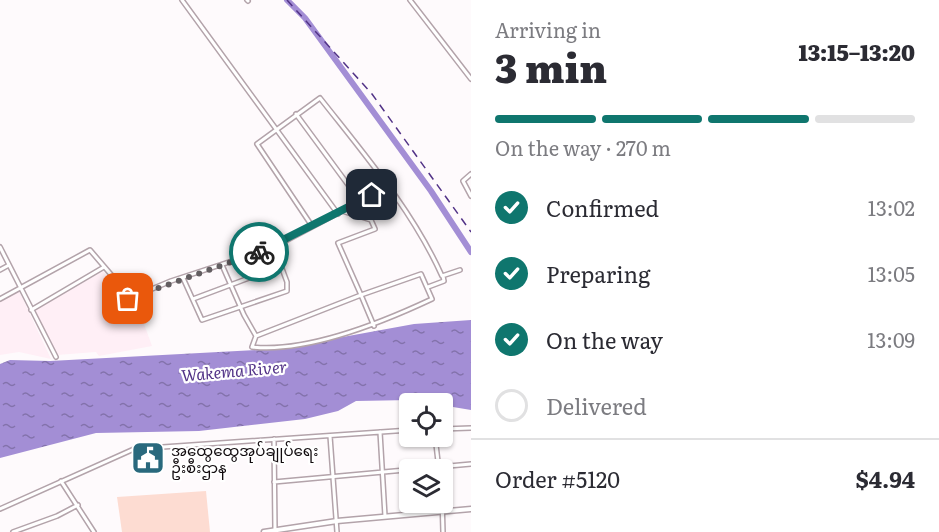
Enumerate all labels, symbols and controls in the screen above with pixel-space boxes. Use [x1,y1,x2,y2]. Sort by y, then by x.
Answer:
text: Arriving in [495,14,601,44]
text: 13:15–13:20 [798,35,915,68]
text: 3 min [495,37,607,95]
text: On the way · 270 m [495,132,671,162]
pin [346,169,397,220]
icon: home [355,178,388,211]
icon: check [495,191,528,224]
text: Confirmed [546,191,659,224]
text: 13:02 [868,192,915,222]
courier [229,222,289,282]
icon: bike [243,236,276,269]
icon: check [495,257,528,290]
text: Preparing [546,257,650,290]
text: 13:05 [868,258,915,288]
pin [102,273,153,324]
icon: bag [111,282,144,315]
icon: check [495,323,528,356]
text: On the way [546,323,663,356]
text: 13:09 [867,324,915,354]
water label: Wakema River [180,353,288,387]
text: Delivered [546,389,647,422]
map controls [399,393,453,513]
button: locate [399,393,453,447]
place label: အထွေထွေအုပ်ချုပ်ရေး ဦးစီးဌာန [171,438,318,480]
public building icon: အထွေထွေအုပ်ချုပ်ရေး ဦးစီးဌာန [130,440,166,476]
button: layers [399,459,453,513]
text: Order #5120 [495,462,620,495]
text: $4.94 [856,462,915,495]

